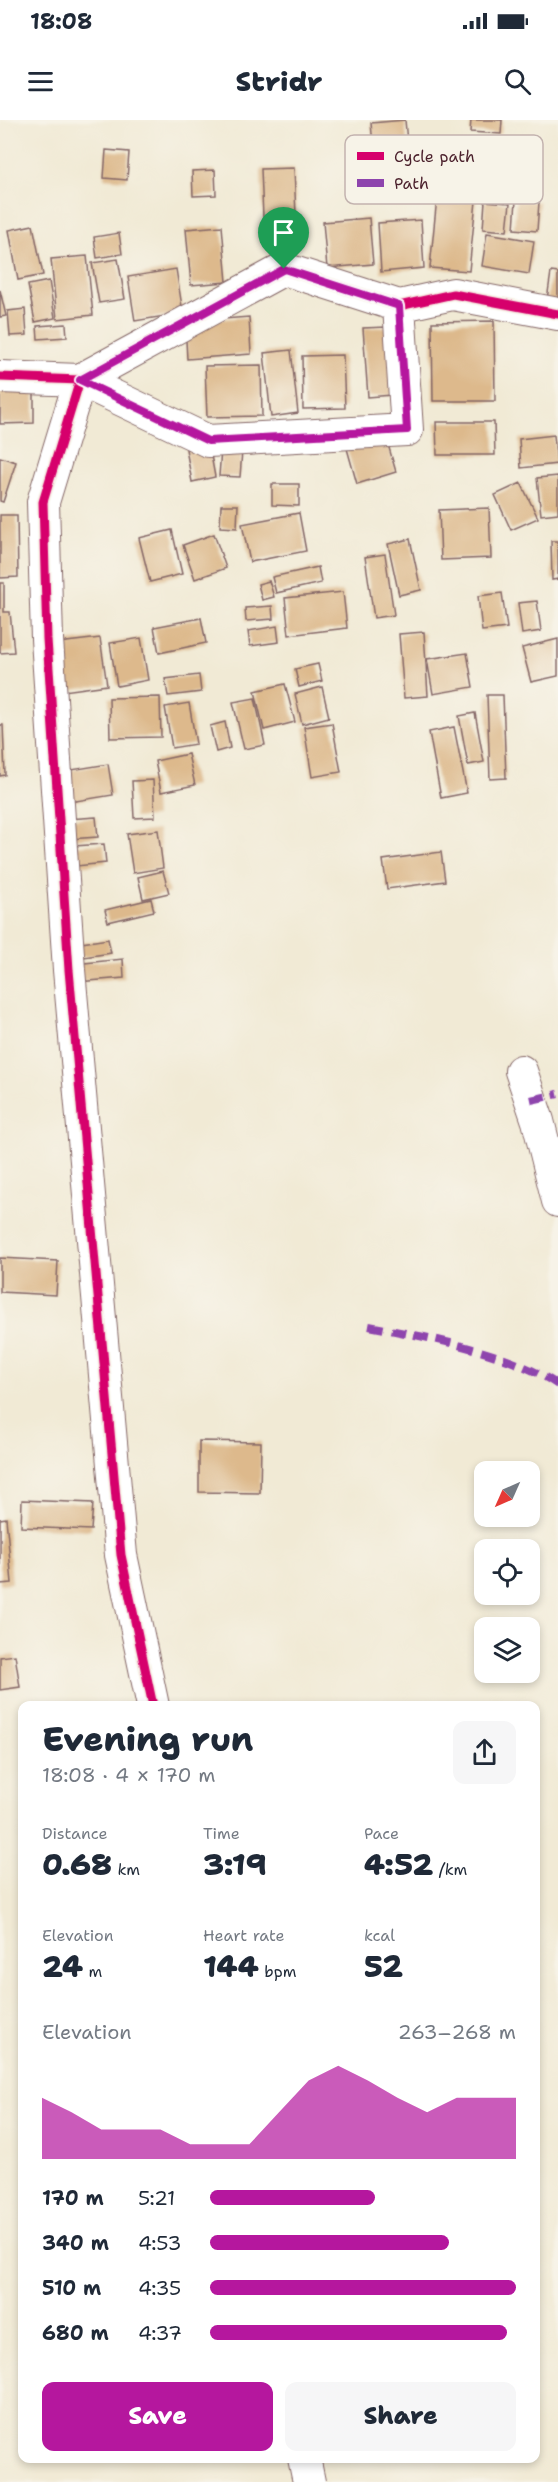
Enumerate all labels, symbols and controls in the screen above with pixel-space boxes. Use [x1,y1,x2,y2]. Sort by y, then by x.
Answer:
text: 18:08 [30,7,92,36]
text: Stridr [236,63,322,100]
icon: menu [24,65,57,98]
icon: search [501,65,534,98]
legend [345,135,543,204]
text: Cycle path [394,146,475,167]
text: Path [394,173,429,194]
pin [258,207,309,269]
icon: arrive [267,216,300,249]
north arrow [474,1461,540,1527]
map controls [474,1461,540,1683]
button: locate [474,1539,540,1605]
button: layers [474,1617,540,1683]
text: Evening run [42,1717,253,1762]
button: share [453,1721,516,1784]
text: 18:08 · 4 × 170 m [42,1762,216,1788]
text: Distance [42,1823,108,1844]
text: Time [203,1823,240,1844]
text: Pace [364,1823,399,1844]
text: 0.68 [42,1844,112,1885]
text: 3:19 [203,1844,267,1885]
text: 4:52 [364,1844,433,1885]
text: km [112,1859,140,1880]
text: /km [433,1859,467,1880]
text: Elevation [42,1925,114,1946]
text: Heart rate [203,1925,285,1946]
text: kcal [364,1925,395,1946]
text: 24 [42,1946,83,1987]
text: 144 [203,1946,259,1987]
text: 52 [364,1946,403,1987]
text: m [83,1961,102,1982]
text: bpm [259,1961,296,1982]
text: Elevation [42,2019,132,2045]
text: 263–268 m [398,2019,516,2045]
text: 170 m [42,2185,104,2211]
text: 5:21 [138,2185,175,2211]
text: 340 m [42,2230,109,2256]
text: 4:53 [138,2230,182,2256]
text: 510 m [42,2275,101,2301]
text: 4:35 [138,2275,181,2301]
text: 680 m [42,2320,109,2346]
text: 4:37 [138,2320,182,2346]
button: Save [42,2382,273,2451]
button: Share [285,2382,516,2451]

